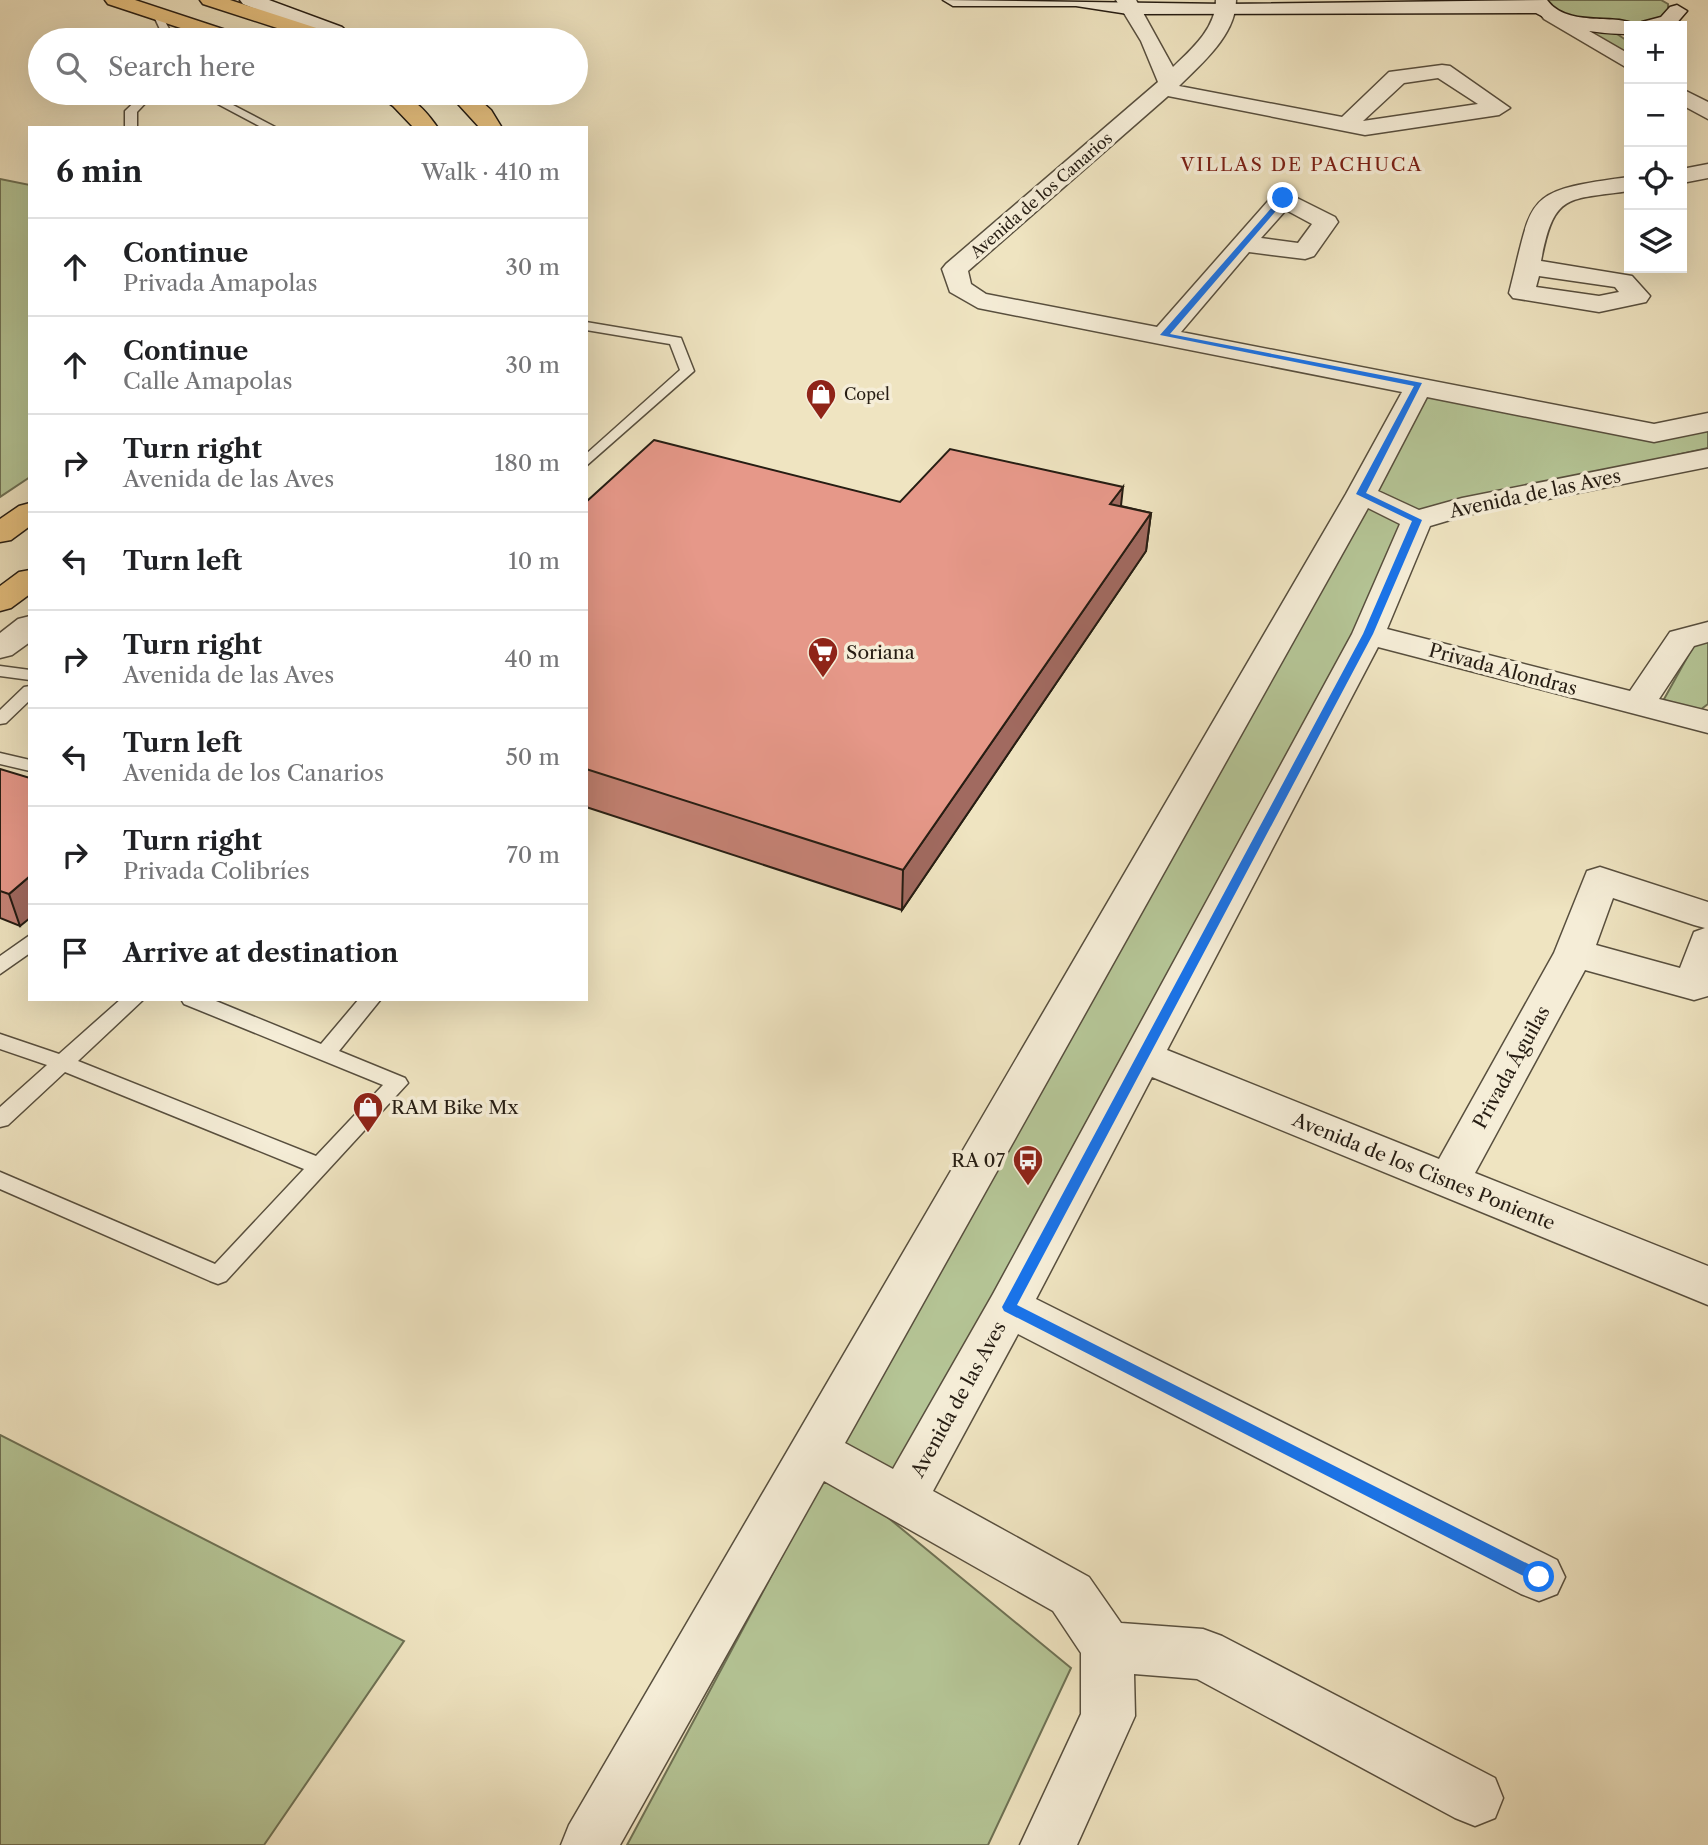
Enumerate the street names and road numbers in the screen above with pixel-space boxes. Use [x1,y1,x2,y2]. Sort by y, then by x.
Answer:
street label: Avenida de los Canarios [965,128,1116,263]
street label: Avenida de las Aves [1446,464,1623,523]
street label: Privada Alondras [1426,639,1580,700]
street label: Privada Águilas [1468,1002,1555,1133]
street label: Avenida de los Cisnes Poniente [1288,1108,1558,1235]
street label: Avenida de las Aves [906,1317,1011,1482]

